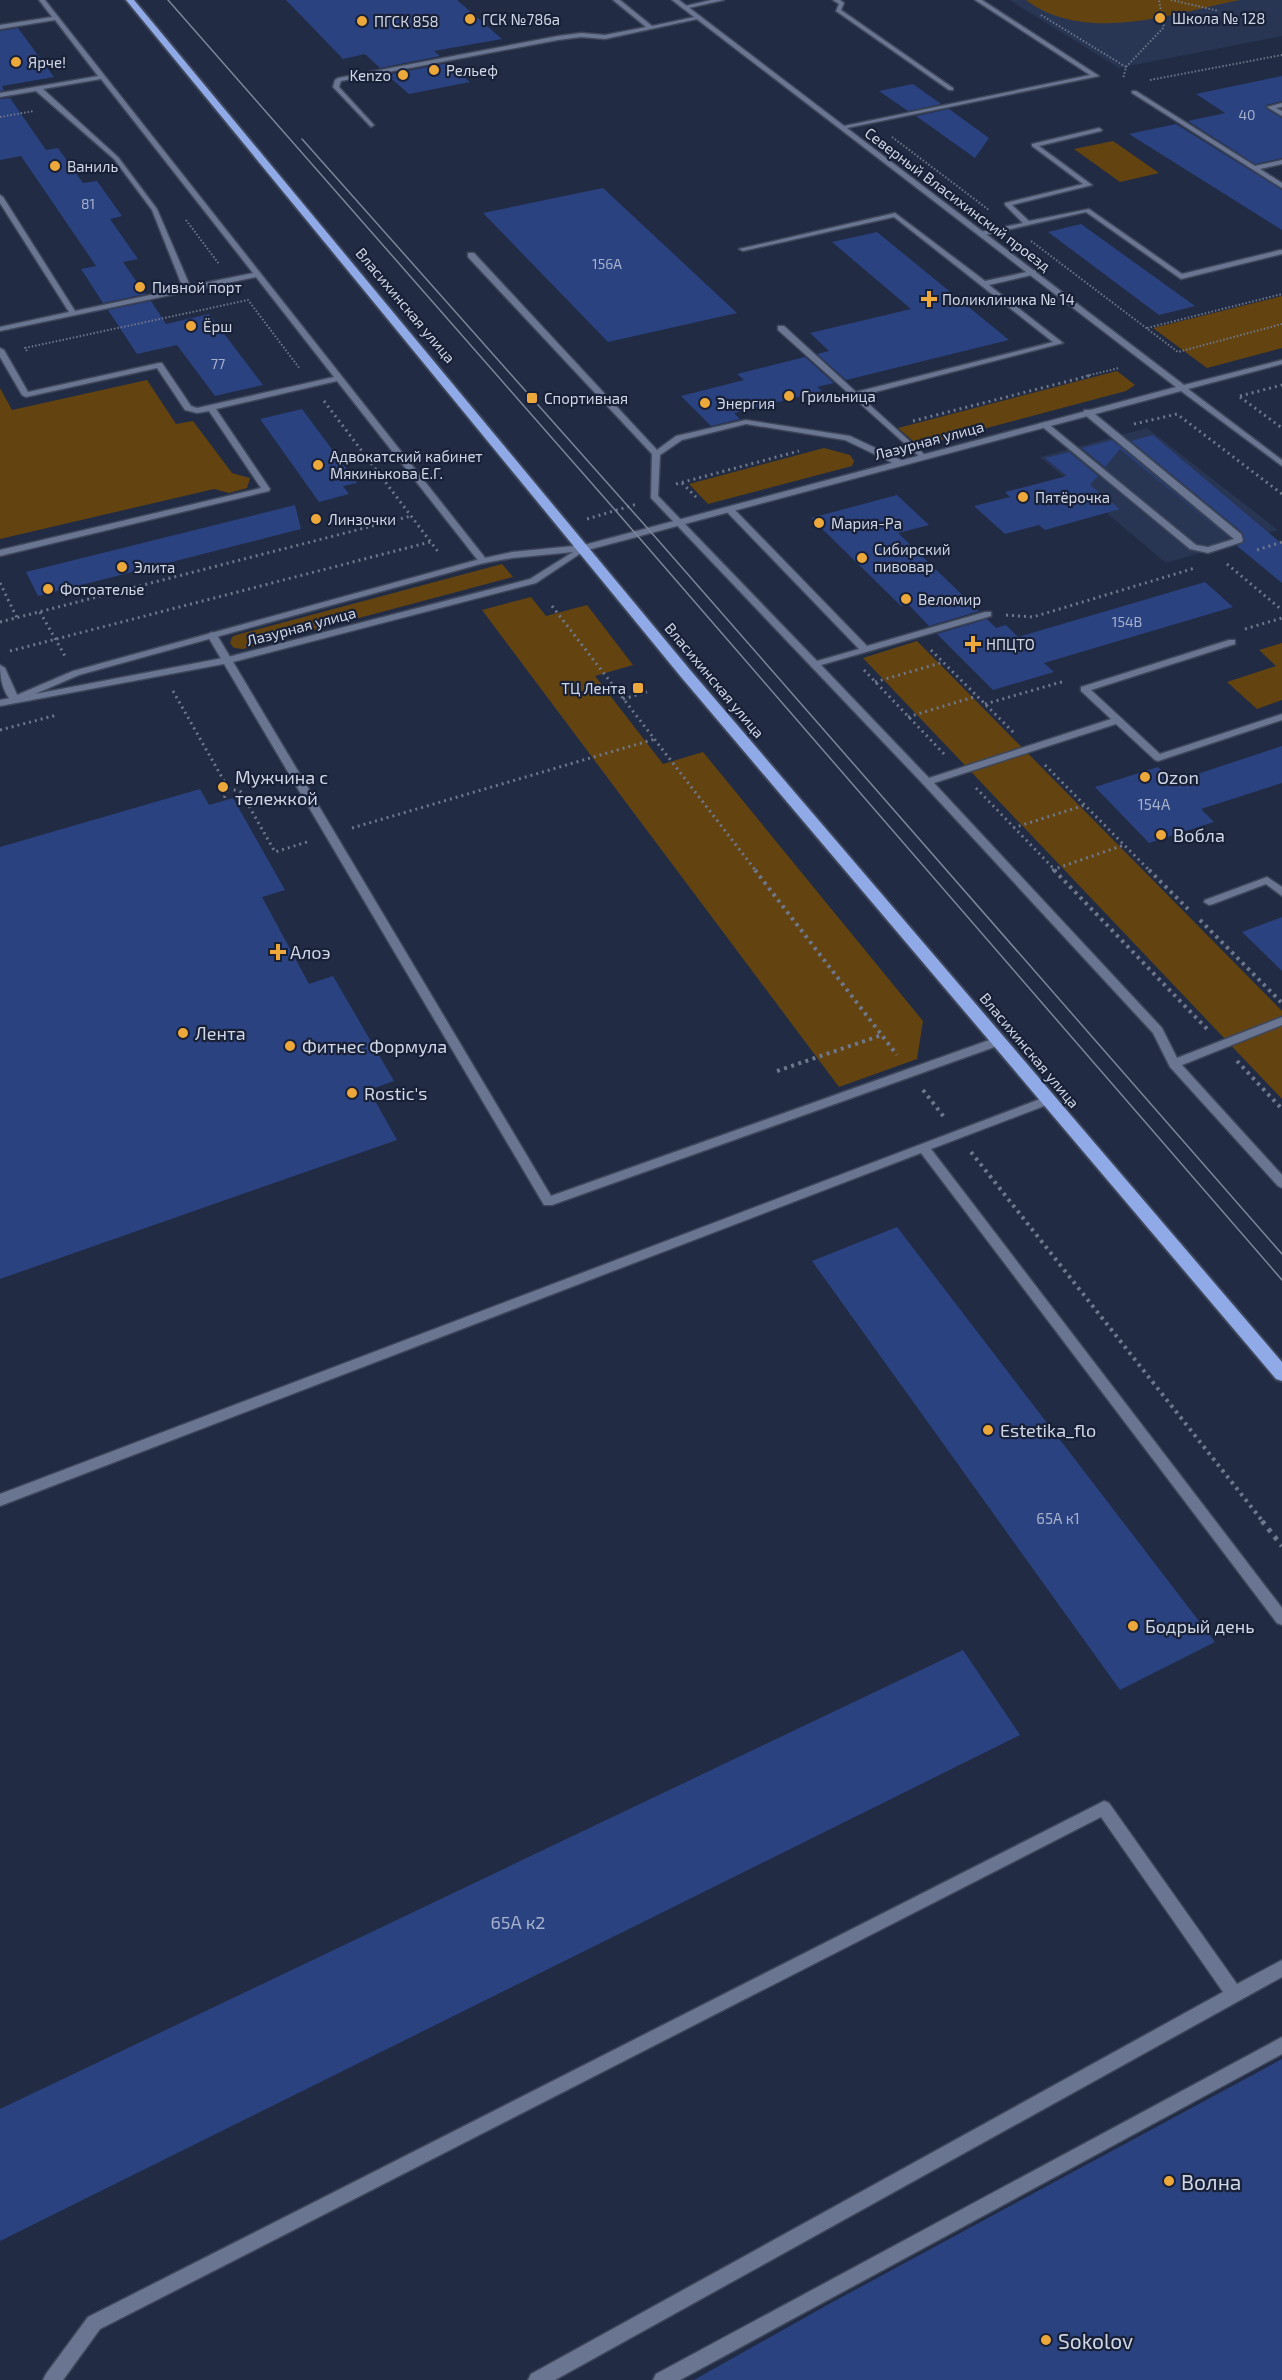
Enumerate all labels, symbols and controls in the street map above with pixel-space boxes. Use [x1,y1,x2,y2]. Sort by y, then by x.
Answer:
place label: Школа № 128 [1172,9,1265,27]
place label: ГСК №786а [482,10,560,28]
marker: Школа № 128 [1153,11,1167,25]
place label: ПГСК 858 [374,12,439,30]
marker: ГСК №786а [463,12,477,26]
marker: ПГСК 858 [355,14,369,28]
place label: Ярче! [28,53,66,71]
marker: Ярче! [9,55,23,69]
place label: Рельеф [446,61,498,79]
marker: Рельеф [427,63,441,77]
place label: Kenzo [349,66,391,84]
marker: Kenzo [396,68,410,82]
house number: 40 [1238,106,1256,123]
street label: Северный Власихинский проезд [862,123,1054,275]
place label: Ваниль [67,157,119,175]
marker: Ваниль [48,159,62,173]
house number: 81 [81,195,95,212]
street label: Власихинская улица [352,244,459,367]
house number: 156А [592,255,622,272]
place label: Пивной порт [152,278,242,296]
marker: Пивной порт [133,280,147,294]
marker: Поликлиника № 14 [920,290,938,308]
place label: Поликлиника № 14 [942,290,1075,308]
place label: Ёрш [203,317,232,335]
marker: Ёрш [184,319,198,333]
house number: 77 [211,355,225,372]
place label: Грильница [801,387,876,405]
place label: Спортивная [544,389,628,407]
marker: Грильница [782,389,796,403]
marker: Спортивная [525,391,539,405]
place label: Энергия [717,394,775,412]
marker: Энергия [698,396,712,410]
street label: Лазурная улица [872,417,986,464]
place label: Адвокатский кабинет Мякинькова Е.Г. [330,447,483,482]
marker: Адвокатский кабинет Мякинькова Е.Г. [311,458,325,472]
place label: Пятёрочка [1035,488,1110,506]
marker: Пятёрочка [1016,490,1030,504]
place label: Линзочки [328,510,396,528]
marker: Линзочки [309,512,323,526]
place label: Мария-Ра [831,514,902,532]
marker: Мария-Ра [812,516,826,530]
place label: Сибирский пивовар [874,540,951,575]
marker: Сибирский пивовар [855,551,869,565]
place label: Элита [134,558,175,576]
marker: Элита [115,560,129,574]
place label: Фотоателье [60,580,144,598]
marker: Фотоателье [41,582,55,596]
place label: Веломир [918,590,981,608]
marker: Веломир [899,592,913,606]
street label: Лазурная улица [244,603,358,650]
house number: 154В [1112,613,1142,630]
street label: Власихинская улица [661,619,768,742]
marker: НПЦТО [964,635,982,653]
place label: НПЦТО [986,635,1035,653]
place label: ТЦ Лента [561,679,626,697]
marker: ТЦ Лента [631,681,645,695]
place label: Мужчина с тележкой [235,766,328,809]
place label: Ozon [1157,766,1199,788]
marker: Ozon [1138,770,1152,784]
marker: Мужчина с тележкой [216,780,230,794]
house number: 154А [1138,795,1171,813]
place label: Вобла [1173,824,1225,846]
marker: Вобла [1154,828,1168,842]
place label: Алоэ [290,941,331,963]
marker: Алоэ [271,945,285,959]
street label: Власихинская улица [976,989,1083,1112]
place label: Лента [195,1022,246,1044]
marker: Лента [176,1026,190,1040]
place label: Фитнес Формула [302,1035,447,1057]
marker: Фитнес Формула [283,1039,297,1053]
place label: Rostic's [364,1082,427,1104]
marker: Rostic's [345,1086,359,1100]
place label: Estetika_flo [1000,1419,1096,1441]
marker: Estetika_flo [981,1423,995,1437]
house number: 65А к1 [1036,1509,1080,1527]
place label: Бодрый день [1145,1615,1254,1637]
marker: Бодрый день [1126,1619,1140,1633]
house number: 65А к2 [491,1911,545,1933]
place label: Волна [1181,2169,1241,2194]
marker: Волна [1162,2174,1176,2188]
place label: Sokolov [1058,2328,1133,2353]
marker: Sokolov [1039,2333,1053,2347]

